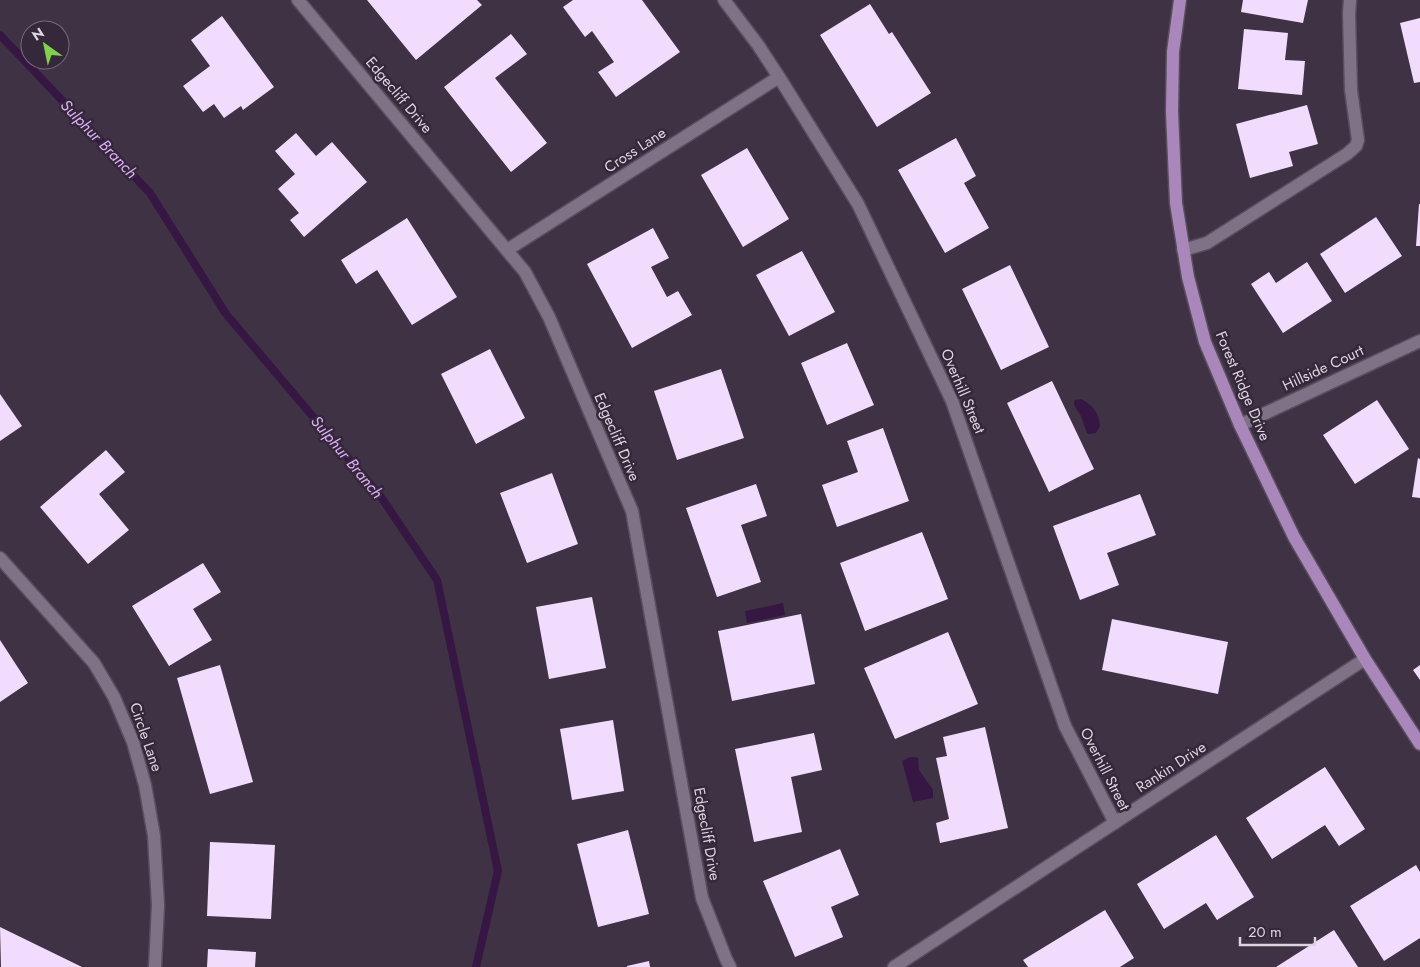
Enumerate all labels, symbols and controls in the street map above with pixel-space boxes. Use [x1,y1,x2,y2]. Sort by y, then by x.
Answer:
north arrow [20,20,70,70]
text: N [28,23,48,46]
street label: Edgecliff Drive [360,52,438,138]
water label: Sulphur Branch [55,94,143,184]
street label: Cross Lane [600,122,670,178]
street label: Forest Ridge Drive [1210,328,1276,444]
street label: Hillside Court [1279,339,1368,396]
street label: Overhill Street [935,345,991,437]
street label: Edgecliff Drive [589,389,646,485]
water label: Sulphur Branch [305,411,389,503]
street label: Circle Lane [124,700,168,775]
street label: Overhill Street [1075,724,1135,815]
street label: Rankin Drive [1132,736,1211,798]
street label: Edgecliff Drive [688,786,726,882]
scale bar [1240,914,1315,946]
text: 20 m [1248,921,1282,943]

